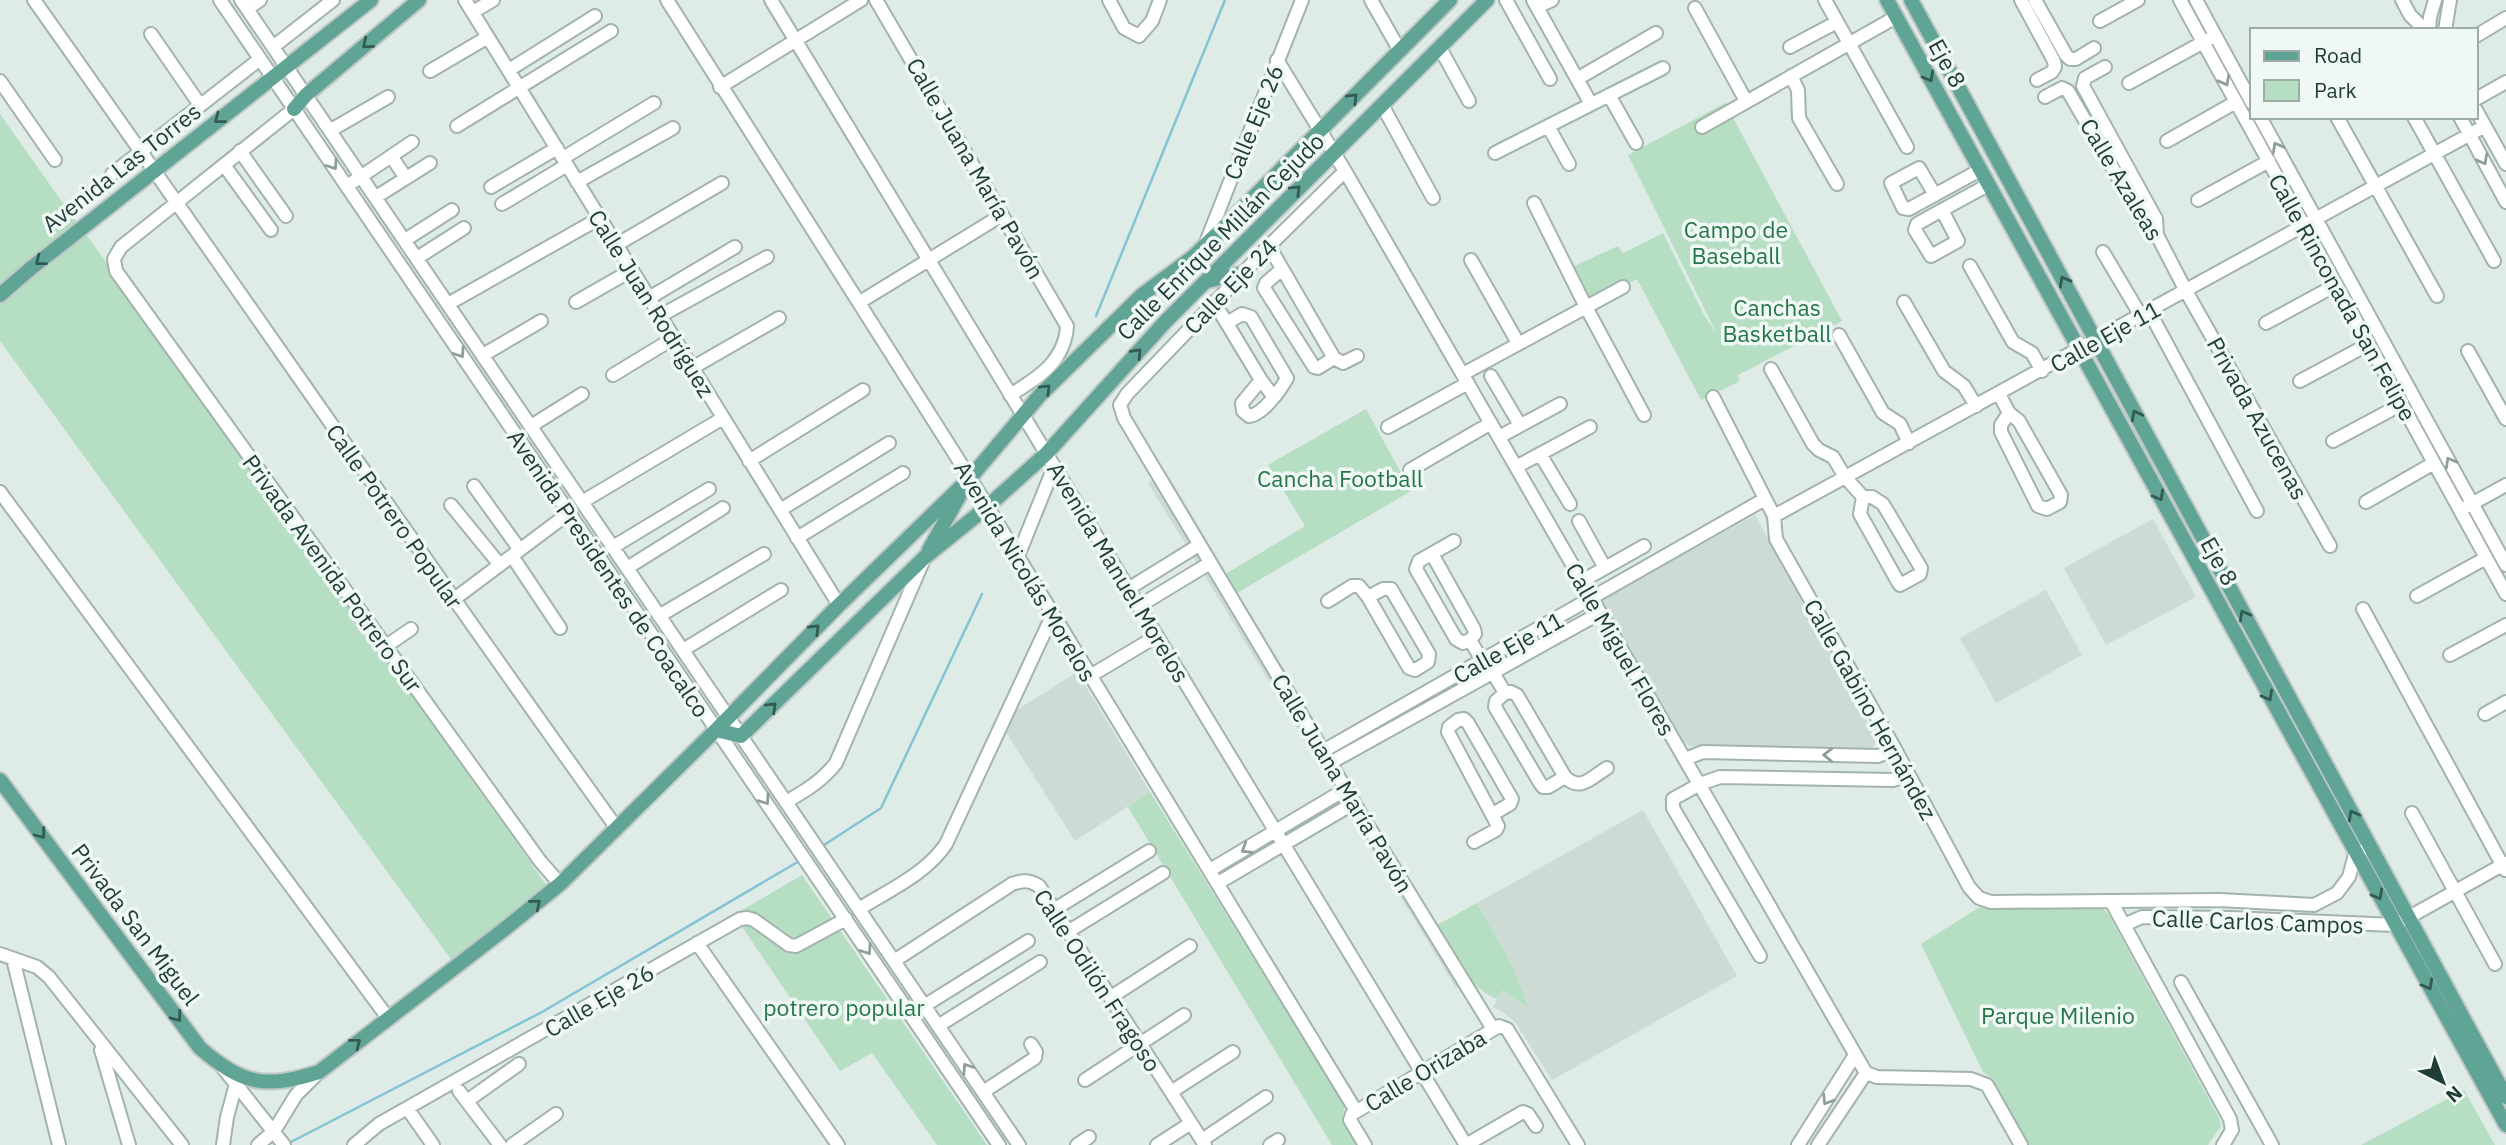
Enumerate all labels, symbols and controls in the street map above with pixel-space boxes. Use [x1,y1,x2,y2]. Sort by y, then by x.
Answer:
legend [2250,28,2478,119]
street label: Eje 8 [1923,33,1973,93]
one-way arrow [362,36,375,48]
text: Road [2314,41,2362,69]
street label: Calle Juana María Pavón [900,52,1052,284]
street label: Calle Eje 26 [1216,60,1290,184]
one-way arrow [1921,70,1934,82]
one-way arrow [2216,74,2230,87]
text: Park [2314,76,2357,104]
one-way arrow [1344,93,1357,106]
street label: Avenida Las Torres [36,96,206,238]
one-way arrow [214,111,227,123]
street label: Calle Azaleas [2074,112,2170,246]
street label: Calle Enrique Millán Cejudo [1110,126,1330,346]
one-way arrow [2272,141,2285,154]
one-way arrow [2475,152,2488,165]
one-way arrow [324,157,337,170]
street label: Calle Rinconada San Felipe [2262,168,2424,426]
one-way arrow [1288,186,1301,199]
street label: Calle Juan Rodríguez [582,204,722,402]
park label: Campo de Baseball [1684,214,1788,270]
street label: Calle Eje 24 [1177,232,1283,340]
one-way arrow [36,252,48,265]
one-way arrow [2058,276,2072,288]
park label: Canchas Basketball [1723,292,1831,348]
street label: Calle Eje 11 [2044,293,2166,379]
street label: Privada Azucenas [2201,331,2315,505]
one-way arrow [452,345,464,358]
one-way arrow [1128,348,1141,361]
one-way arrow [1038,385,1050,397]
one-way arrow [2131,410,2144,422]
street label: Calle Potrero Popular [320,418,470,615]
street label: Avenida Presidentes de Coacalco [501,423,717,723]
street label: Privada Avenida Potrero Sur [236,448,430,698]
street label: Avenida Nicolás Morelos [948,455,1104,687]
street label: Avenida Manuel Morelos [1041,456,1197,688]
one-way arrow [2445,457,2458,469]
park label: Cancha Football [1257,463,1423,493]
one-way arrow [2151,489,2164,501]
street label: Eje 8 [2195,531,2245,591]
street label: Calle Miguel Flores [1559,557,1683,741]
street label: Calle Gabino Hernández [1798,593,1944,825]
street label: Calle Eje 11 [1447,604,1569,690]
one-way arrow [2239,610,2252,623]
one-way arrow [807,624,820,637]
street label: Calle Juana María Pavón [1266,668,1420,898]
one-way arrow [2260,688,2273,701]
one-way arrow [763,702,776,715]
one-way arrow [1823,747,1833,763]
one-way arrow [757,793,770,806]
one-way arrow [2347,810,2361,823]
one-way arrow [32,827,45,839]
street label: Privada San Miguel [65,837,207,1011]
one-way arrow [1240,841,1253,854]
street label: Calle Odilón Fragoso [1028,883,1168,1077]
one-way arrow [2370,888,2383,900]
one-way arrow [527,900,540,912]
street label: Calle Carlos Campos [2152,902,2364,940]
one-way arrow [859,942,871,955]
street label: Calle Eje 26 [539,957,659,1043]
one-way arrow [2420,978,2433,990]
park label: potrero popular [763,992,925,1022]
park label: Parque Milenio [1981,1000,2135,1030]
one-way arrow [168,1009,181,1022]
street label: Calle Orizaba [1359,1022,1491,1118]
one-way arrow [349,1039,361,1052]
north arrow [2408,1047,2478,1117]
one-way arrow [963,1063,975,1076]
text: N [2441,1081,2468,1108]
one-way arrow [1822,1092,1835,1105]

